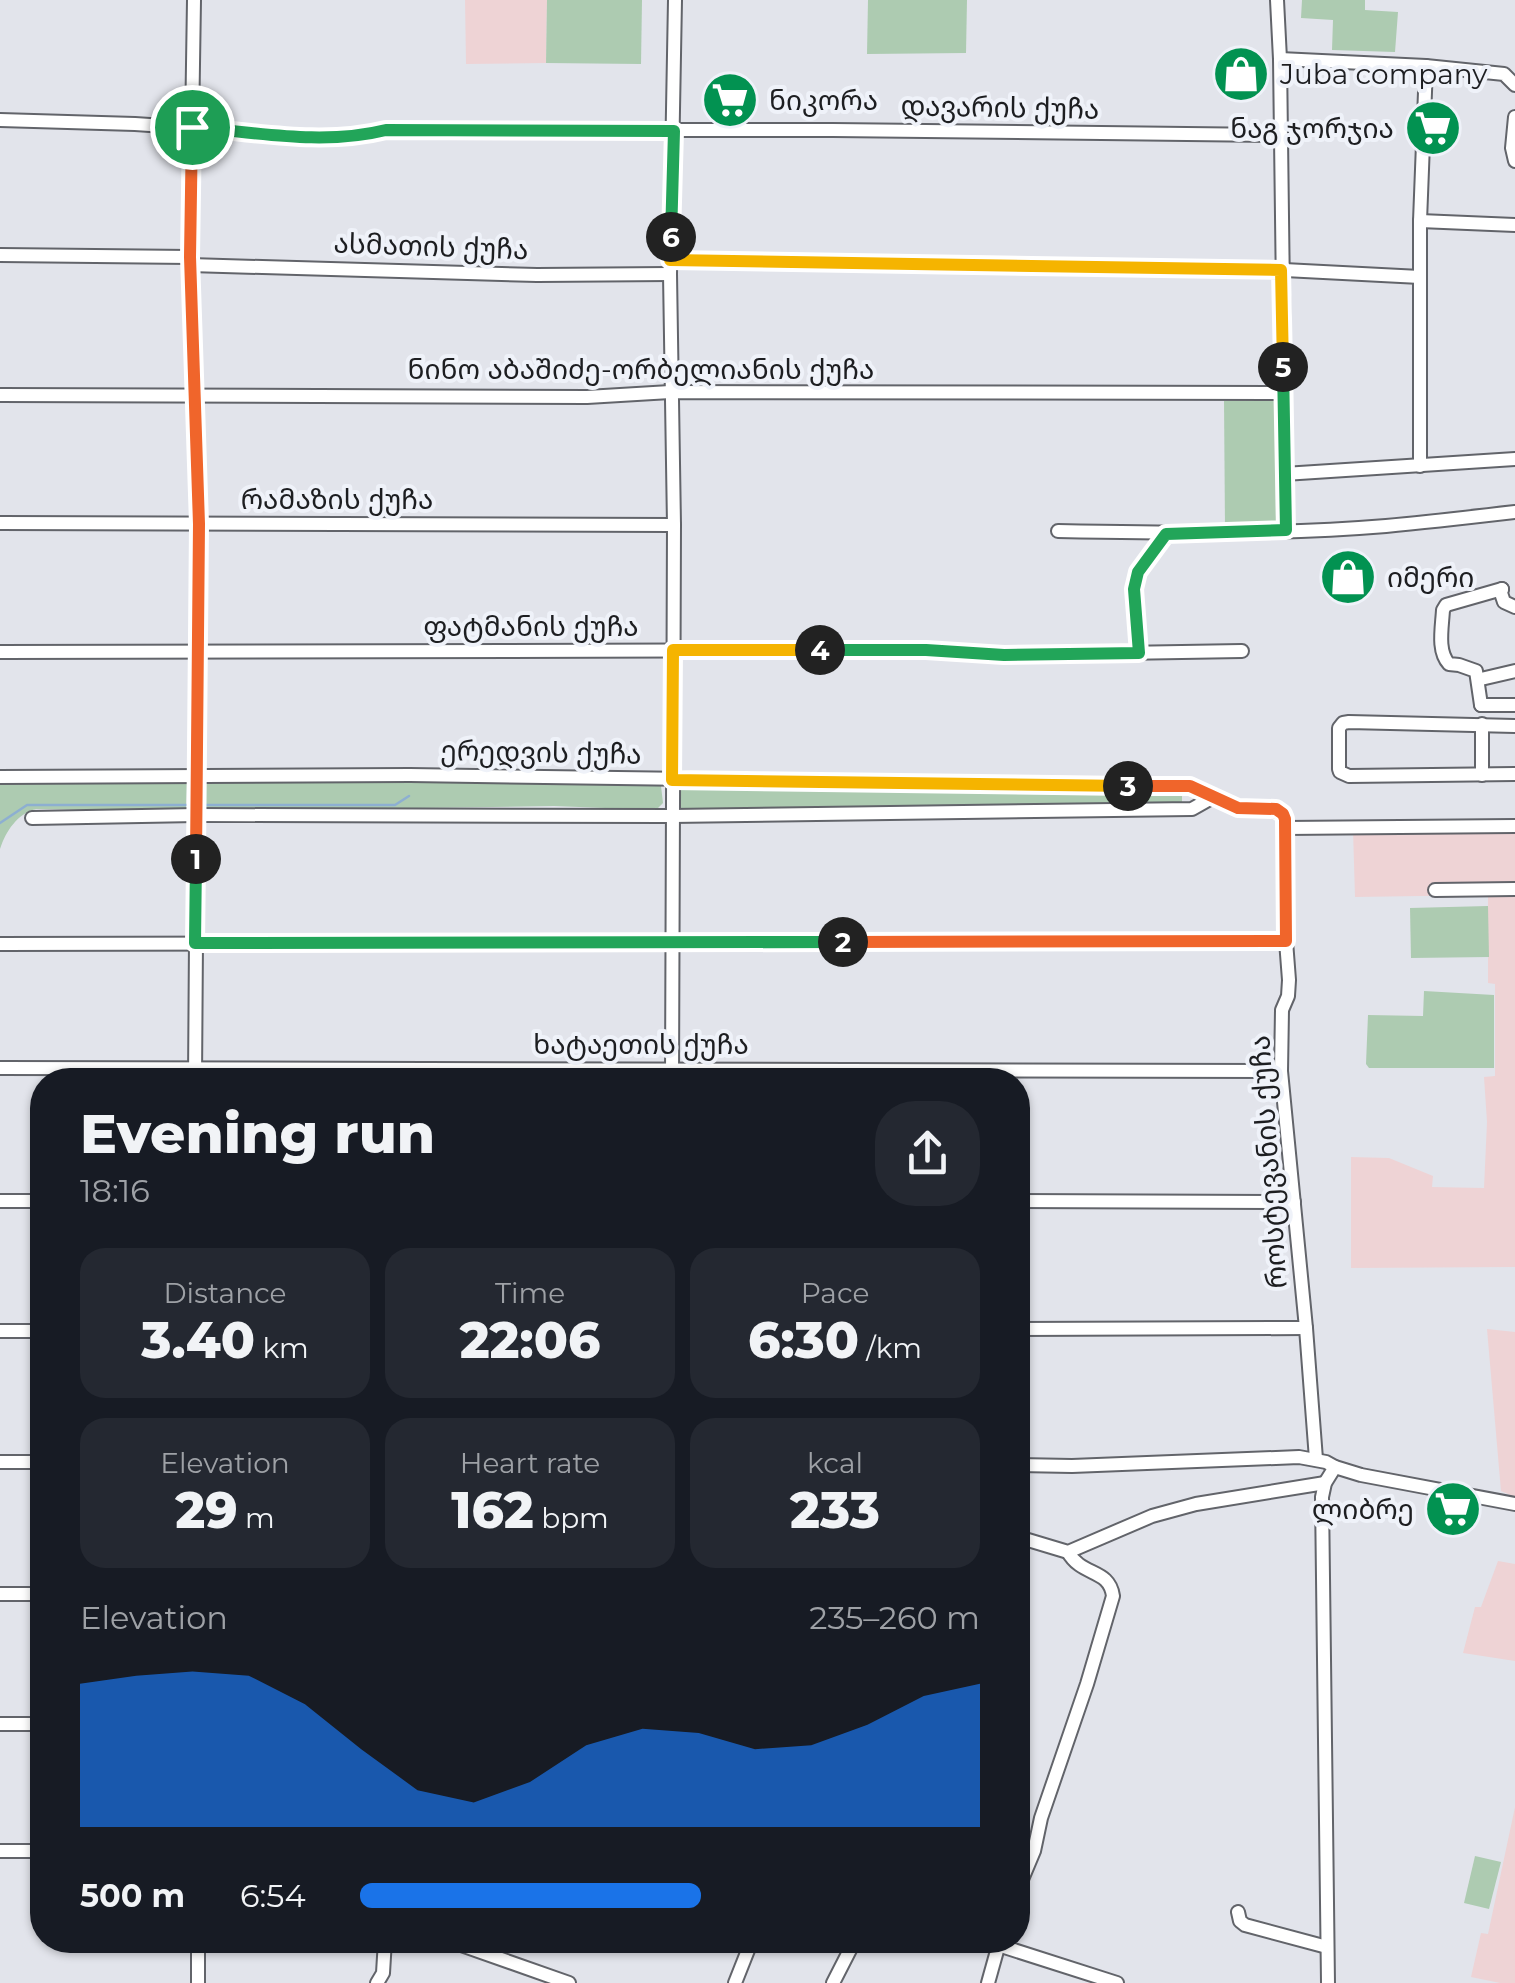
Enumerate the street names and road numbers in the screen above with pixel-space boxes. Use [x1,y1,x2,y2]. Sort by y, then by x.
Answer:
street label: დავარის ქუჩა [900,88,1100,126]
street label: ასმათის ქუჩა [333,226,529,266]
street label: ნინო აბაშიძე-ორბელიანის ქუჩა [408,352,874,386]
street label: რამაზის ქუჩა [241,482,433,516]
street label: ფატმანის ქუჩა [423,609,639,643]
street label: ერედვის ქუჩა [440,733,642,771]
street label: ხატაეთის ქუჩა [533,1027,749,1061]
street label: როსტევანის ქუჩა [1242,1034,1294,1290]

